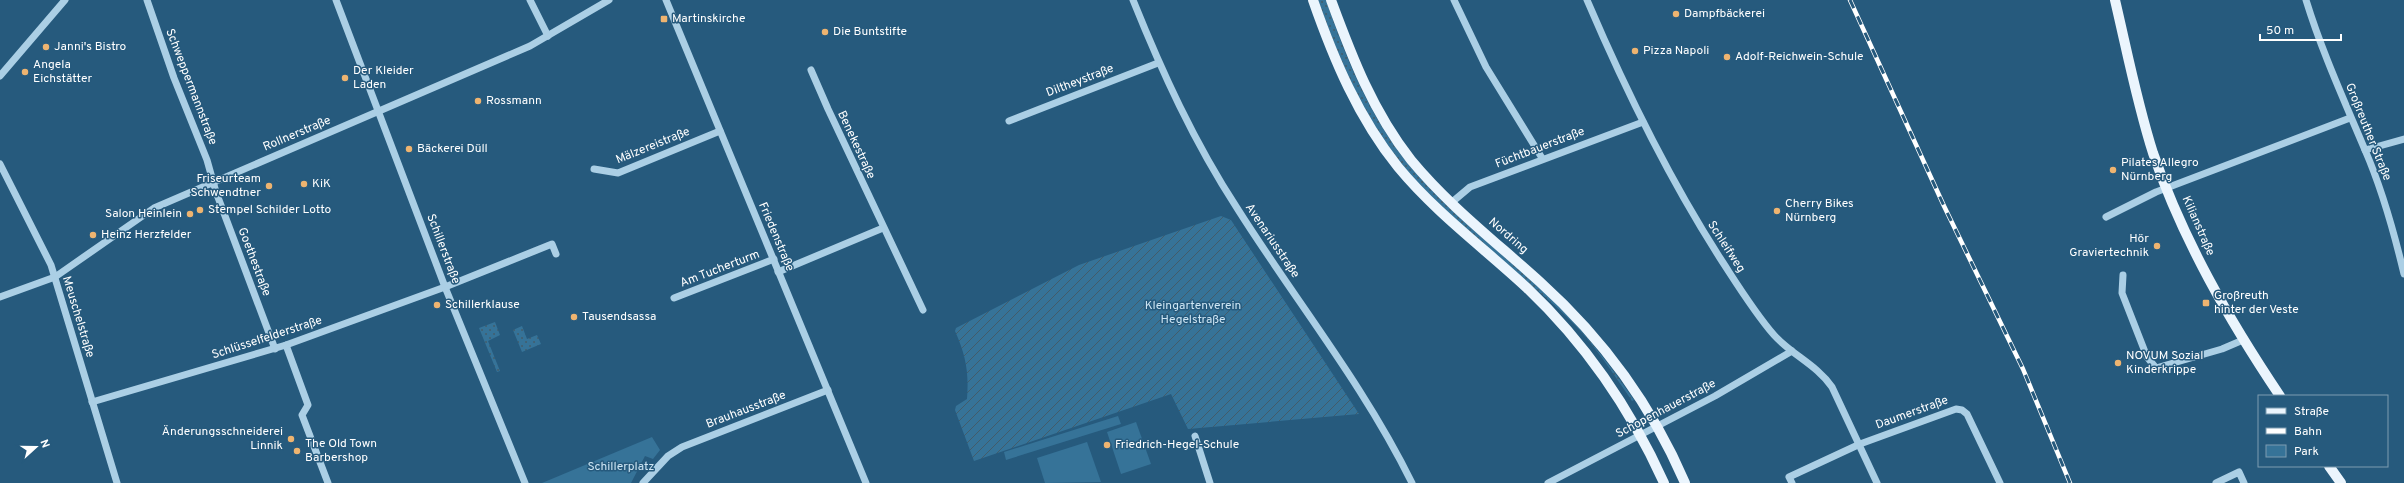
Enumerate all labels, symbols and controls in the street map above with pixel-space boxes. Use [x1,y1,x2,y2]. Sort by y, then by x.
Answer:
place label: Dampfbäckerei [1684,6,1765,22]
marker: Dampfbäckerei [1671,9,1681,19]
place label: Martinskirche [672,11,746,27]
marker: Martinskirche [659,14,669,24]
scale bar [2260,16,2341,42]
text: 50 m [2266,23,2294,39]
place label: Die Buntstifte [833,24,907,40]
street label: Schweppermannstraße [161,27,221,147]
marker: Die Buntstifte [820,27,830,37]
place label: Janni's Bistro [54,39,127,55]
marker: Janni's Bistro [41,42,51,52]
place label: Pizza Napoli [1643,43,1709,59]
marker: Pizza Napoli [1630,46,1640,56]
place label: Adolf-Reichwein-Schule [1735,49,1864,65]
marker: Adolf-Reichwein-Schule [1722,52,1732,62]
place label: Angela Eichstätter [33,57,93,87]
street label: Diltheystraße [1044,61,1116,101]
place label: Der Kleider Laden [353,63,414,93]
marker: Angela Eichstätter [20,67,30,77]
marker: Der Kleider Laden [340,73,350,83]
street label: Großreuther Straße [2341,81,2395,183]
place label: Rossmann [486,93,542,109]
marker: Rossmann [473,96,483,106]
street label: Benekestraße [833,108,879,182]
street label: Rollnerstraße [261,113,333,155]
street label: Mälzereistraße [614,124,692,168]
street label: Füchtbauerstraße [1493,124,1587,172]
place label: Bäckerei Düll [417,141,488,157]
marker: Bäckerei Düll [404,144,414,154]
place label: Pilates Allegro Nürnberg [2121,155,2199,185]
marker: Pilates Allegro Nürnberg [2108,165,2118,175]
place label: Friseurteam Schwendtner [190,171,261,201]
place label: KiK [312,176,331,192]
marker: KiK [299,179,309,189]
marker: Friseurteam Schwendtner [264,181,274,191]
street label: Kilianstraße [2178,194,2218,258]
place label: Cherry Bikes Nürnberg [1785,196,1854,226]
street label: Friedenstraße [754,200,798,274]
street label: Avenariusstraße [1241,200,1303,282]
place label: Stempel Schilder Lotto [208,202,332,218]
marker: Stempel Schilder Lotto [195,205,205,215]
place label: Salon Heinlein [105,206,182,222]
marker: Cherry Bikes Nürnberg [1772,206,1782,216]
marker: Salon Heinlein [185,209,195,219]
street label: Schillerstraße [422,212,464,286]
street label: Nordring [1485,214,1531,258]
street label: Schleifweg [1703,218,1749,276]
street label: Goethestraße [234,225,274,299]
place label: Heinz Herzfelder [101,227,192,243]
marker: Heinz Herzfelder [88,230,98,240]
place label: Hör Graviertechnik [2069,231,2149,261]
marker: Hör Graviertechnik [2152,241,2162,251]
street label: Am Tucherturm [678,246,762,292]
street label: Meuschelstraße [58,274,98,360]
place label: Großreuth hinter der Veste [2214,288,2299,318]
place label: Schillerklause [445,297,520,313]
park label: Kleingartenverein Hegelstraße [1145,298,1241,328]
marker: Großreuth hinter der Veste [2201,298,2211,308]
marker: Schillerklause [432,300,442,310]
place label: Tausendsassa [582,309,656,325]
marker: Tausendsassa [569,312,579,322]
street label: Schlüsselfelderstraße [210,313,324,363]
place label: NOVUM Sozial Kinderkrippe [2126,348,2203,378]
marker: NOVUM Sozial Kinderkrippe [2113,358,2123,368]
street label: Schopenhauerstraße [1613,376,1719,442]
street label: Brauhausstraße [704,387,788,433]
street label: Daumerstraße [1874,392,1950,434]
legend [2258,395,2388,467]
text: Straße [2294,404,2329,420]
place label: Änderungsschneiderei Linnik [162,424,283,454]
text: Bahn [2294,424,2322,440]
north arrow [16,427,56,467]
marker: Änderungsschneiderei Linnik [286,434,296,444]
place label: The Old Town Barbershop [305,436,377,466]
place label: Friedrich-Hegel-Schule [1115,437,1239,453]
text: N [36,438,52,450]
marker: Friedrich-Hegel-Schule [1102,440,1112,450]
text: Park [2294,444,2319,460]
marker: The Old Town Barbershop [292,446,302,456]
park label: Schillerplatz [588,459,654,475]

